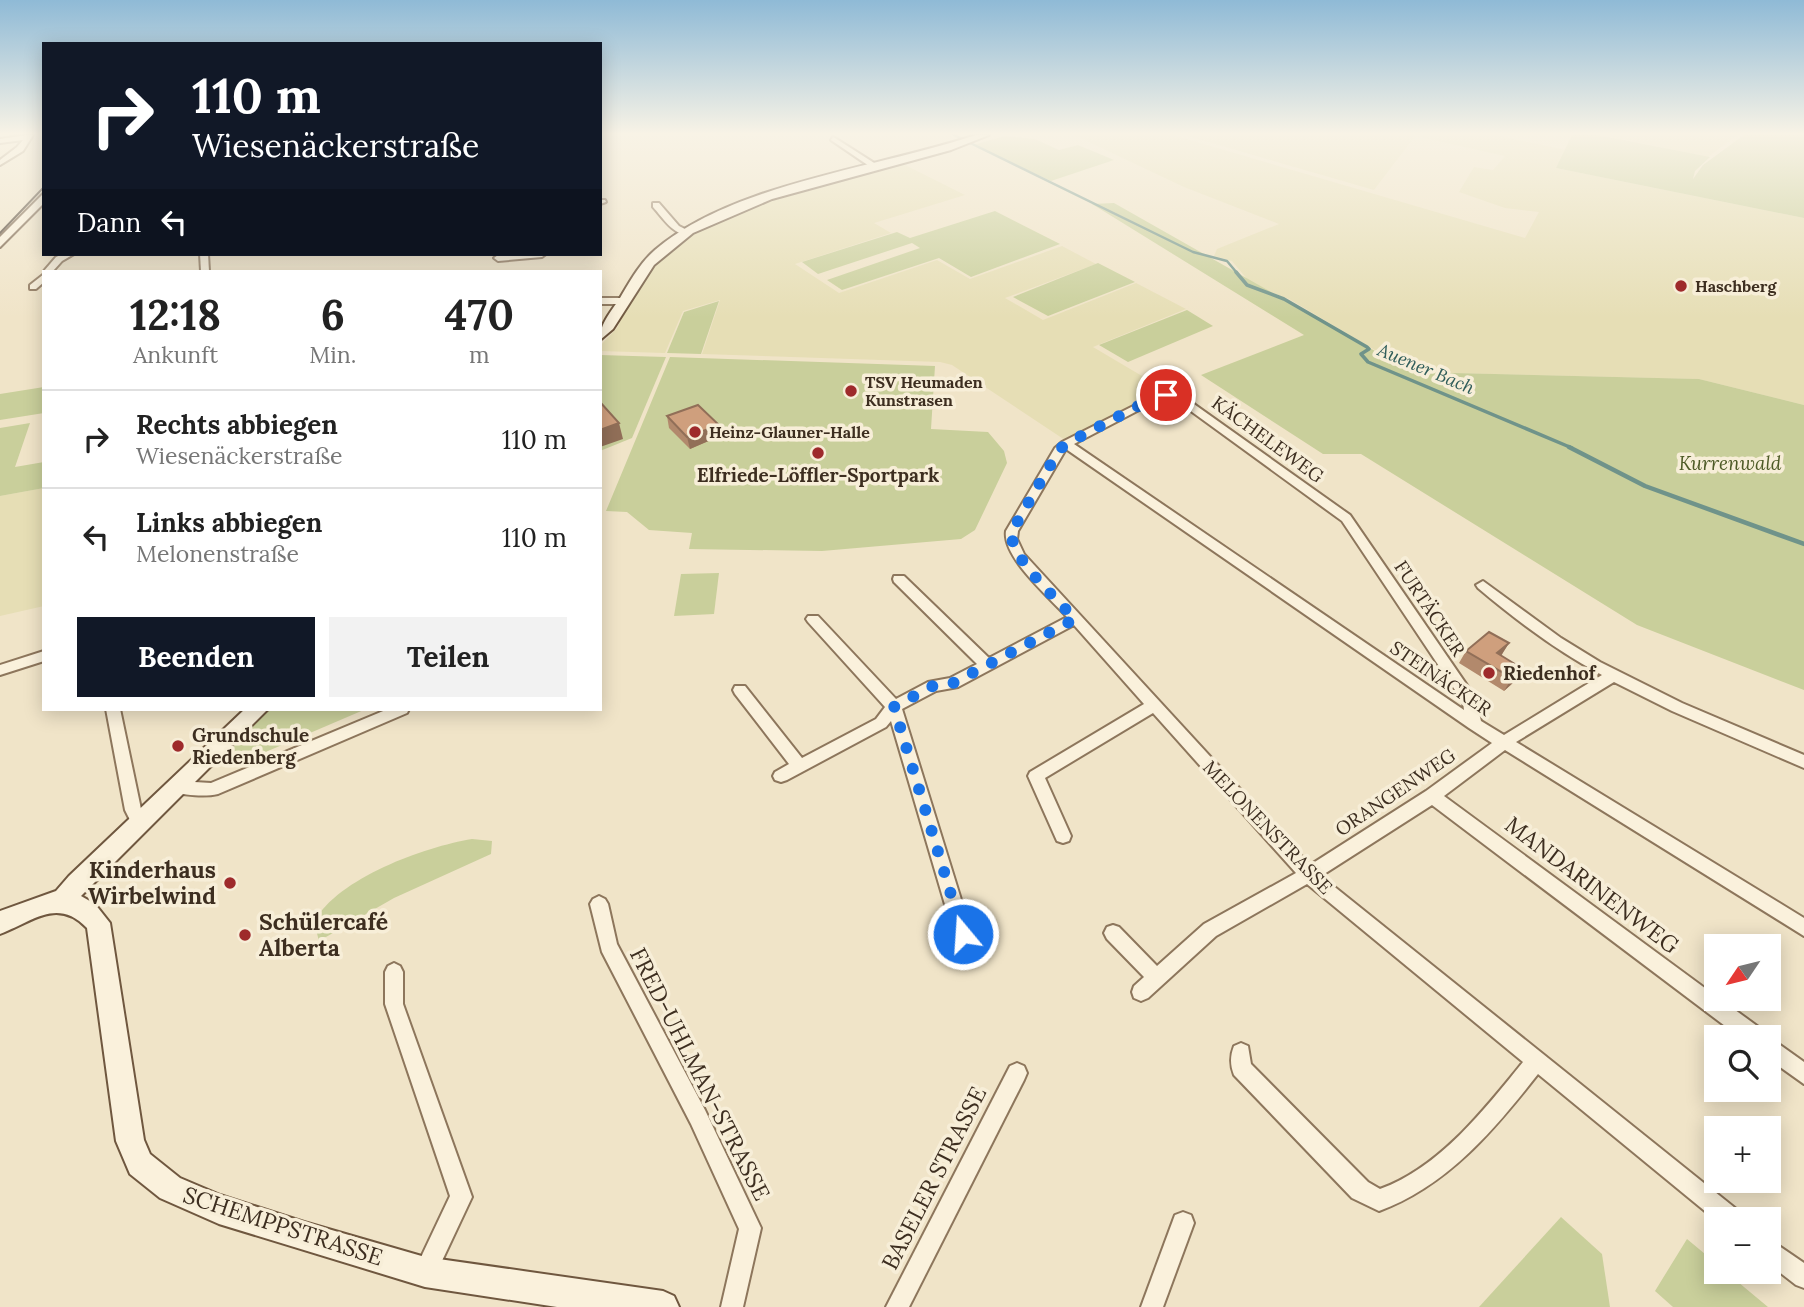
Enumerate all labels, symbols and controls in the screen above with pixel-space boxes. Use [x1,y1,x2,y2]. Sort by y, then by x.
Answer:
text: 110 m [192,64,321,126]
icon: right [77,70,168,161]
text: Wiesenäckerstraße [192,125,479,166]
icon: left [155,203,193,241]
text: Dann [77,206,141,239]
place label: Haschberg [1695,276,1777,296]
marker: Haschberg [1673,278,1689,294]
text: 12:18 [130,288,221,342]
text: 6 [321,288,345,342]
text: 470 [445,288,514,342]
water label: Auener Bach [1373,337,1479,399]
text: Ankunft [133,340,218,369]
text: Min. [309,340,356,369]
text: m [469,340,489,369]
pin [1136,365,1196,425]
place label: TSV Heumaden Kunstrasen [865,372,983,410]
icon: arrive [1147,376,1185,414]
marker: TSV Heumaden Kunstrasen [843,383,859,399]
street label: KÄCHELEWEG [1207,390,1329,488]
text: Rechts abbiegen [136,408,338,441]
icon: right [77,420,115,458]
place label: Heinz-Glauner-Halle [709,422,870,442]
text: 110 m [502,423,567,456]
marker: Heinz-Glauner-Halle [687,424,703,440]
text: Wiesenäckerstraße [136,441,343,470]
marker: Elfriede-Löffler-Sportpark [810,445,826,461]
park label: Kurrenwald [1679,451,1782,475]
place label: Elfriede-Löffler-Sportpark [697,463,939,487]
text: Links abbiegen [136,506,322,539]
icon: left [77,518,115,556]
text: 110 m [502,521,567,554]
text: Melonenstraße [136,539,299,568]
street label: FURTÄCKER [1389,556,1471,660]
button: Beenden [77,617,315,697]
button: Teilen [329,617,567,697]
street label: STEINÄCKER [1386,635,1496,721]
place label: Riedenhof [1503,661,1598,685]
marker: Riedenhof [1481,665,1497,681]
place label: Grundschule Riedenberg [192,723,309,769]
marker: Grundschule Riedenberg [170,738,186,754]
street label: ORANGENWEG [1330,743,1460,841]
street label: MELONENSTRASSE [1198,755,1338,899]
street label: MANDARINENWEG [1500,810,1685,960]
place label: Kinderhaus Wirbelwind [88,855,216,910]
marker: Kinderhaus Wirbelwind [222,875,238,891]
position arrow [926,897,1000,971]
place label: Schülercafé Alberta [259,907,388,962]
marker: Schülercafé Alberta [237,927,253,943]
north arrow [1704,934,1782,1012]
map controls [1704,934,1781,1284]
street label: FRED-UHLMAN-STRASSE [624,942,777,1205]
button: search [1704,1025,1781,1102]
street label: BASELER STRASSE [875,1081,992,1274]
button: + [1704,1116,1781,1193]
street label: SCHEMPPSTRASSE [180,1180,387,1272]
button: − [1704,1207,1781,1284]

